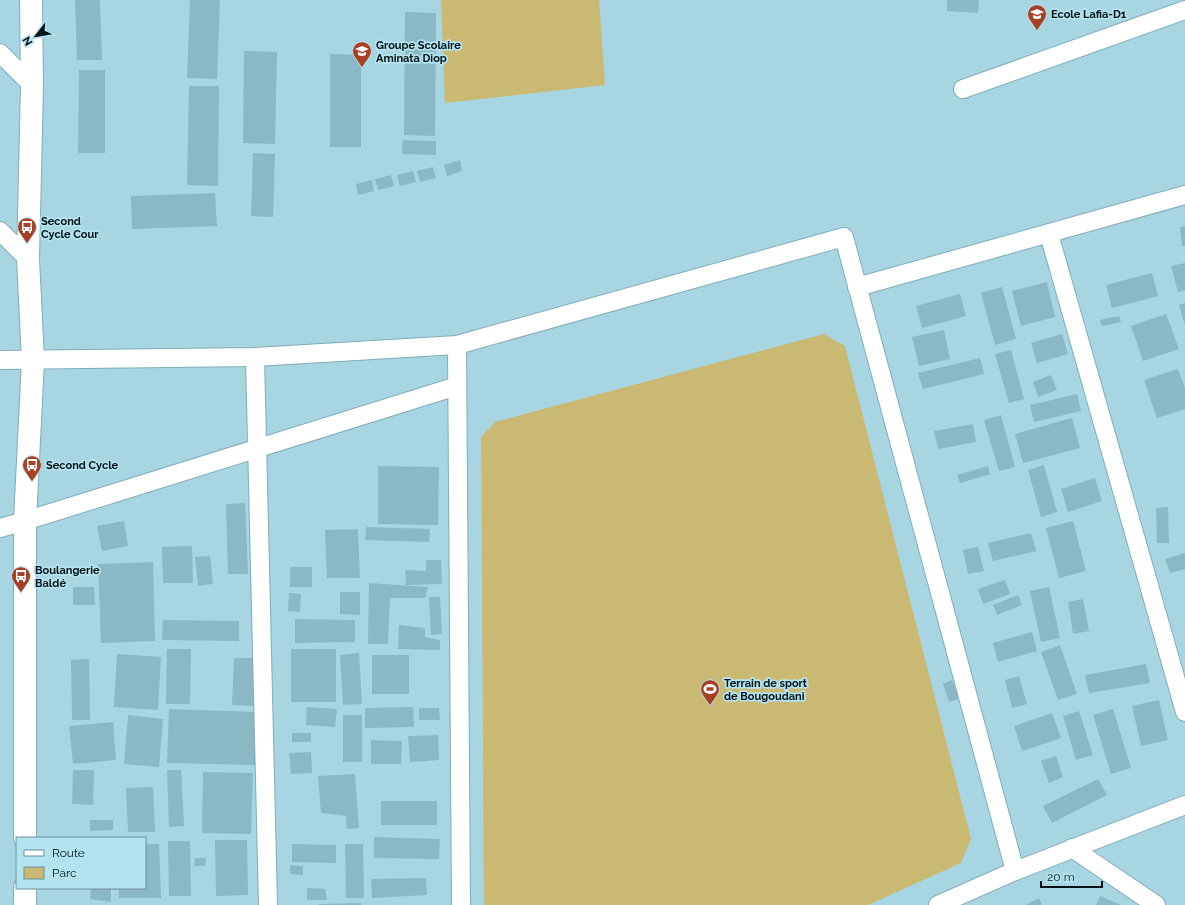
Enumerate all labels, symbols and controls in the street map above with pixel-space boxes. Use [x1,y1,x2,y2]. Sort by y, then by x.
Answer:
school or university icon: Ecole Lafia-D1 [1026,3,1048,31]
place label: Ecole Lafia-D1 [1051,8,1127,21]
north arrow [16,16,56,56]
text: N [20,34,36,48]
place label: Groupe Scolaire Aminata Diop [376,39,461,65]
school or university icon: Groupe Scolaire Aminata Diop [351,40,373,68]
place label: Second Cycle Cour [41,215,99,241]
bus stop icon: Second Cycle Cour [16,216,38,244]
bus stop icon: Second Cycle [21,454,43,482]
place label: Second Cycle [46,459,119,472]
place label: Boulangerie Baldé [35,564,100,590]
bus stop icon: Boulangerie Baldé [10,565,32,593]
place label: Terrain de sport de Bougoudani [724,677,808,703]
sports icon: Terrain de sport de Bougoudani [699,678,721,706]
legend [16,837,146,889]
text: Route [52,846,85,860]
scale bar [1041,863,1102,889]
text: Parc [52,866,77,880]
text: 20 m [1047,870,1075,884]

